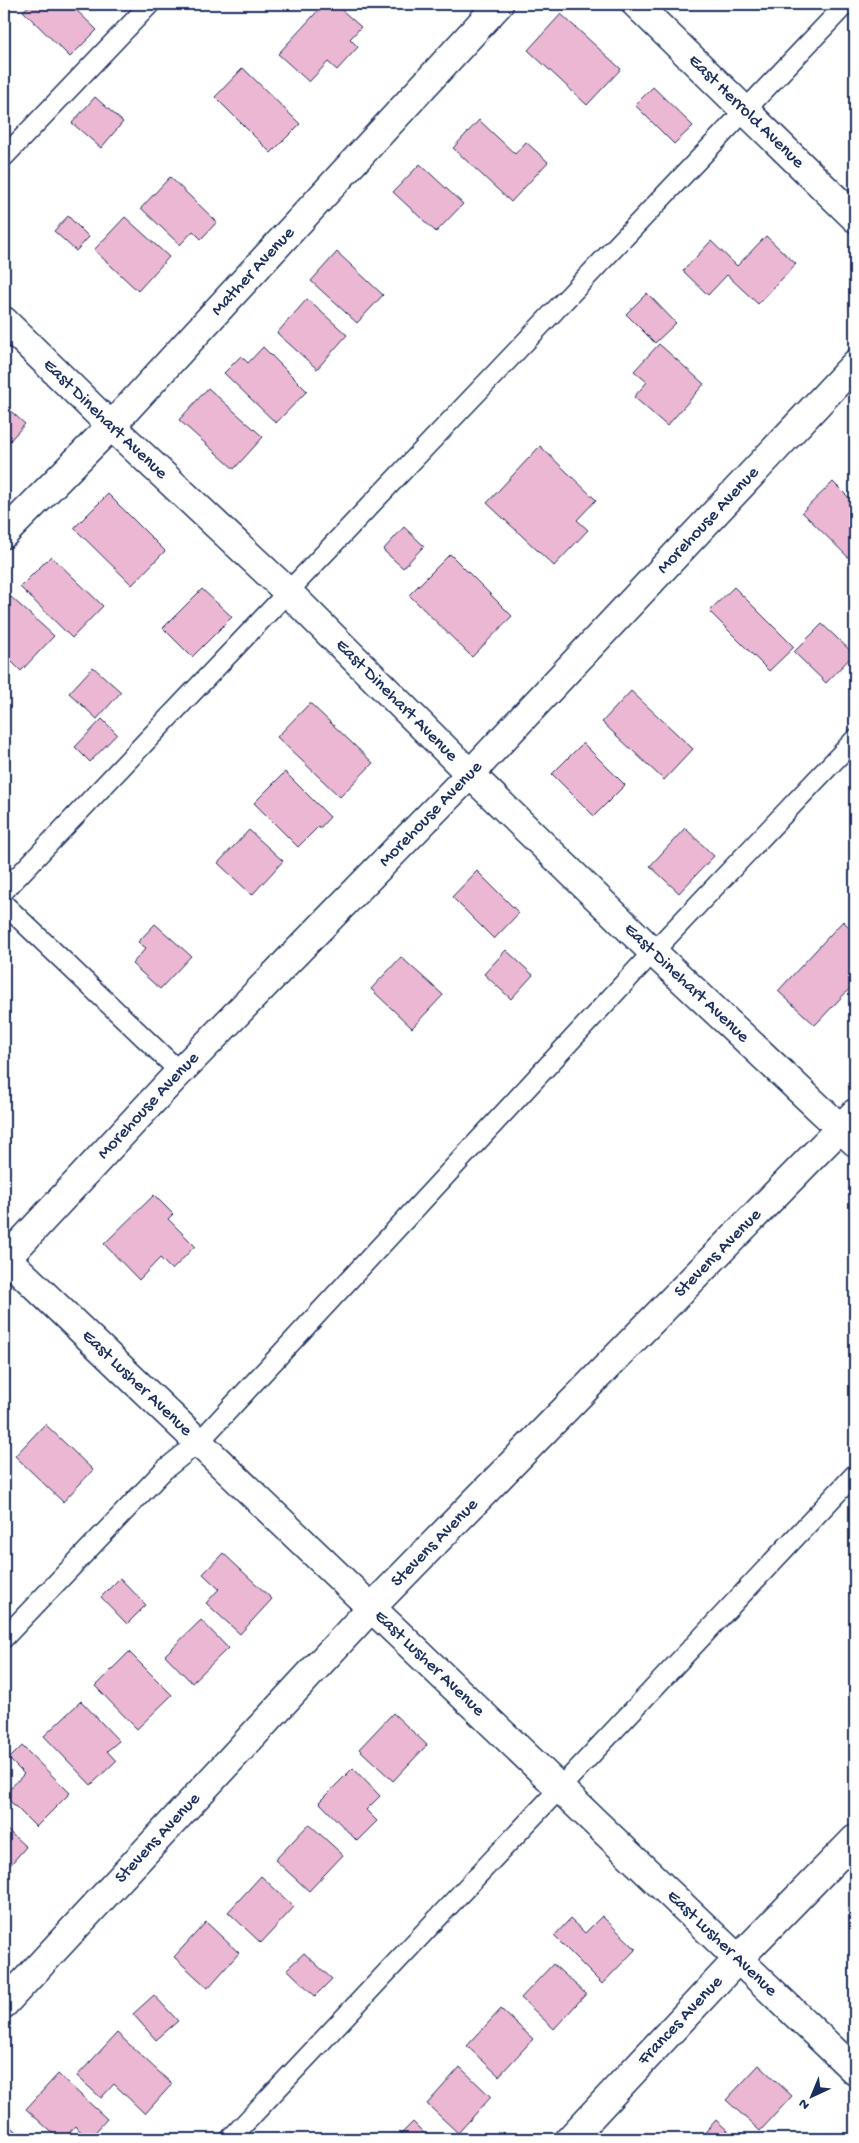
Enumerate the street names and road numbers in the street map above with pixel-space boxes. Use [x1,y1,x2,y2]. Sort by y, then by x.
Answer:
street label: East Herrold Avenue [684,50,809,173]
street label: Mather Avenue [207,222,300,320]
street label: East Dinehart Avenue [38,355,172,484]
street label: Morehouse Avenue [653,462,764,578]
street label: East Dinehart Avenue [331,635,463,767]
street label: Morehouse Avenue [375,756,487,871]
street label: East Dinehart Avenue [619,919,754,1048]
street label: Morehouse Avenue [93,1047,204,1164]
street label: Stevens Avenue [670,1204,766,1302]
street label: East Lusher Avenue [77,1326,197,1441]
street label: Stevens Avenue [387,1494,483,1592]
street label: East Lusher Avenue [370,1606,490,1722]
street label: Stevens Avenue [111,1788,205,1888]
street label: East Lusher Avenue [662,1886,782,2002]
street label: Frances Avenue [633,1971,728,2070]

